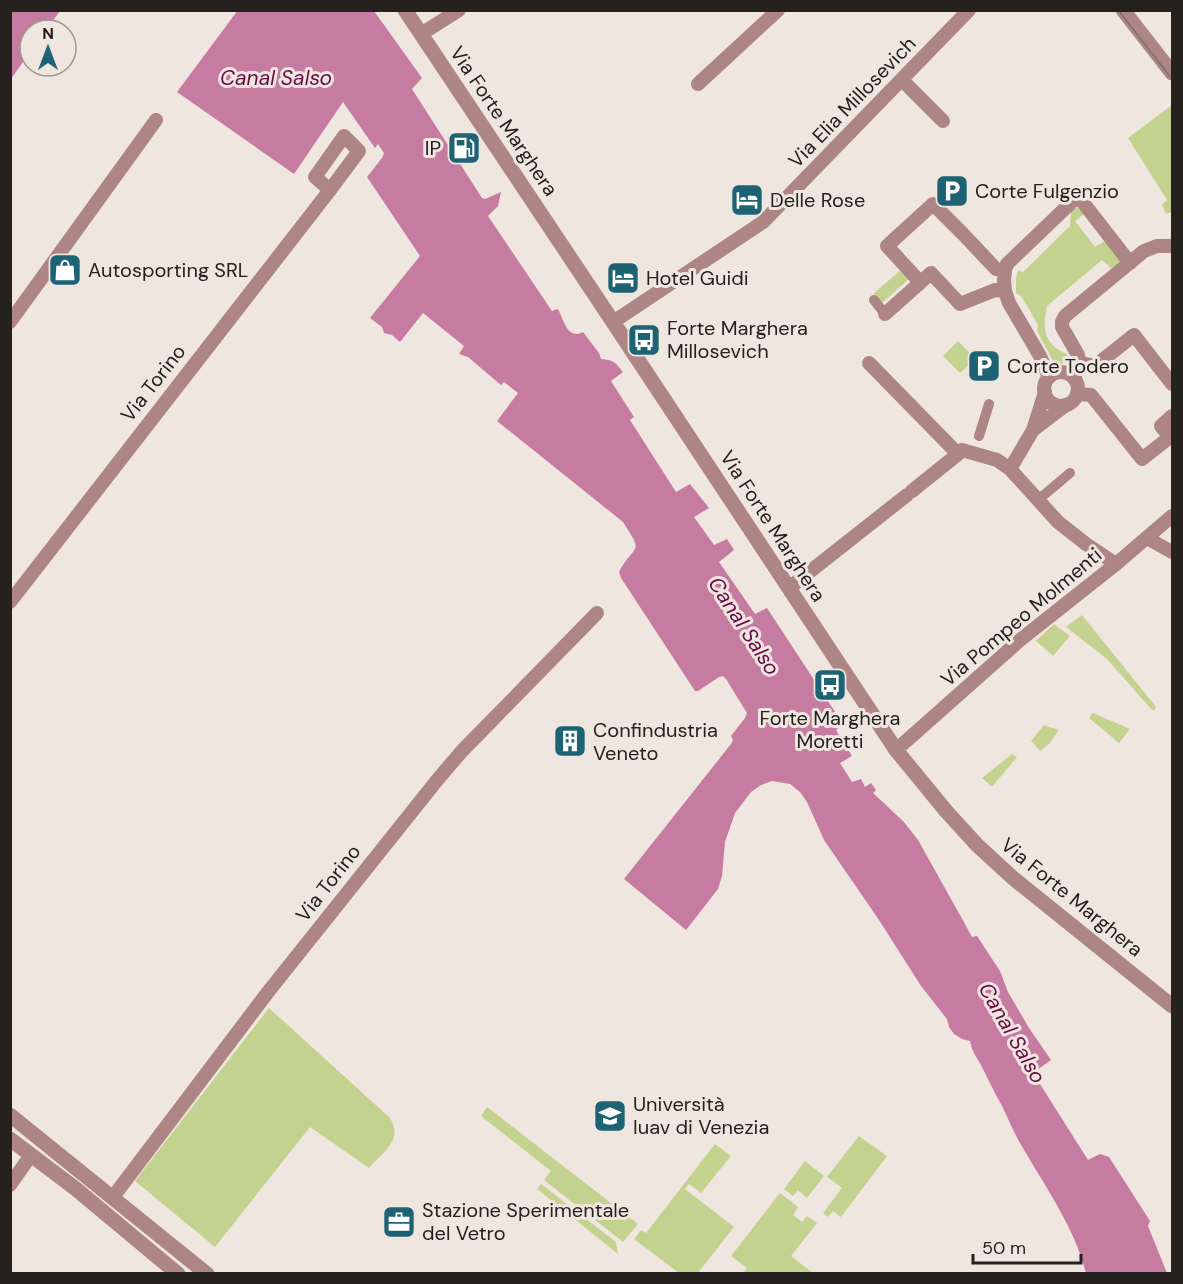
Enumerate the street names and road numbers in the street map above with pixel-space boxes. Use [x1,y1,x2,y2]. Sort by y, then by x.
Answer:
street label: Via Elia Millosevich [783,31,921,173]
street label: Via Forte Marghera [444,41,564,201]
street label: Via Torino [115,339,191,427]
street label: Via Forte Marghera [714,445,832,607]
street label: Via Pompeo Molmenti [935,542,1107,692]
street label: Via Forte Marghera [996,832,1148,962]
street label: Via Torino [290,839,366,927]

